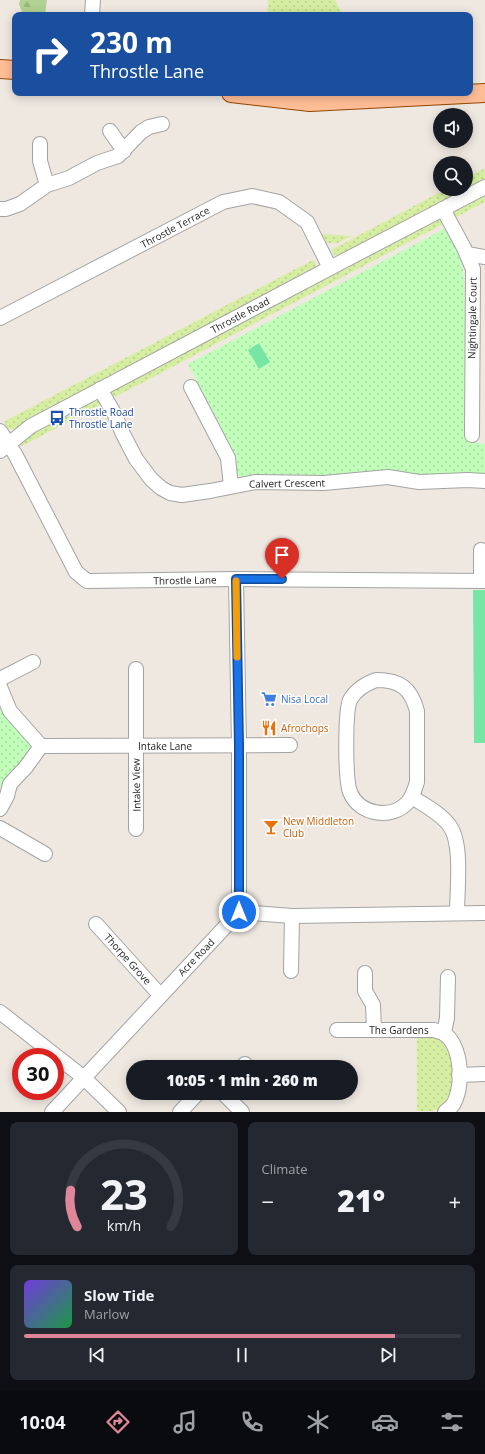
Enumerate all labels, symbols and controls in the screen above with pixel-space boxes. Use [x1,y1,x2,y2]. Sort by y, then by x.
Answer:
text: 230 m [90,23,173,61]
icon: right [24,28,76,80]
text: Throstle Lane [90,59,204,83]
map controls [433,108,473,196]
button: sound [433,108,473,148]
button: search [433,156,473,196]
street label: Throstle Terrace [138,203,212,251]
street label: Nightingale Court [464,277,480,359]
street label: Throstle Road [208,294,272,336]
place label: Throstle Road Throstle Lane [69,405,134,431]
bus stop icon: Throstle Road Throstle Lane [48,409,66,427]
street label: Calvert Crescent [249,475,326,491]
pin [265,538,299,579]
icon: arrive [271,544,293,566]
street label: Throstle Lane [153,572,217,588]
supermarket icon: Nisa Local [260,690,278,708]
place label: Nisa Local [281,692,328,706]
restaurant icon: Afrochops [260,719,278,737]
place label: Afrochops [281,721,329,735]
street label: Intake Lane [138,739,192,753]
street label: Intake View [129,758,143,812]
place label: New Middleton Club [283,814,354,840]
bar icon: New Middleton Club [262,818,280,836]
position arrow [218,891,260,933]
street label: Thorpe Grove [101,931,155,988]
street label: Acre Road [175,935,217,979]
street label: The Gardens [369,1023,429,1037]
speed limit sign: 30 [12,1048,64,1100]
text: 10:05 · 1 min · 260 m [166,1070,318,1090]
text: Climate [262,1160,307,1178]
text: 23 [100,1165,148,1221]
text: 21° [337,1180,385,1221]
text: − [262,1186,274,1216]
text: + [448,1186,461,1216]
text: km/h [106,1215,141,1234]
text: Slow Tide [84,1285,154,1305]
text: Marlow [84,1305,129,1323]
icon: previous [86,1344,108,1366]
icon: pause [231,1344,253,1366]
icon: next [377,1344,399,1366]
icon: directions [104,1408,132,1436]
icon: music [171,1408,199,1436]
icon: phone [238,1408,266,1436]
icon: climate [304,1408,332,1436]
icon: car [371,1408,399,1436]
icon: filters [438,1408,466,1436]
text: 10:04 [19,1410,66,1434]

